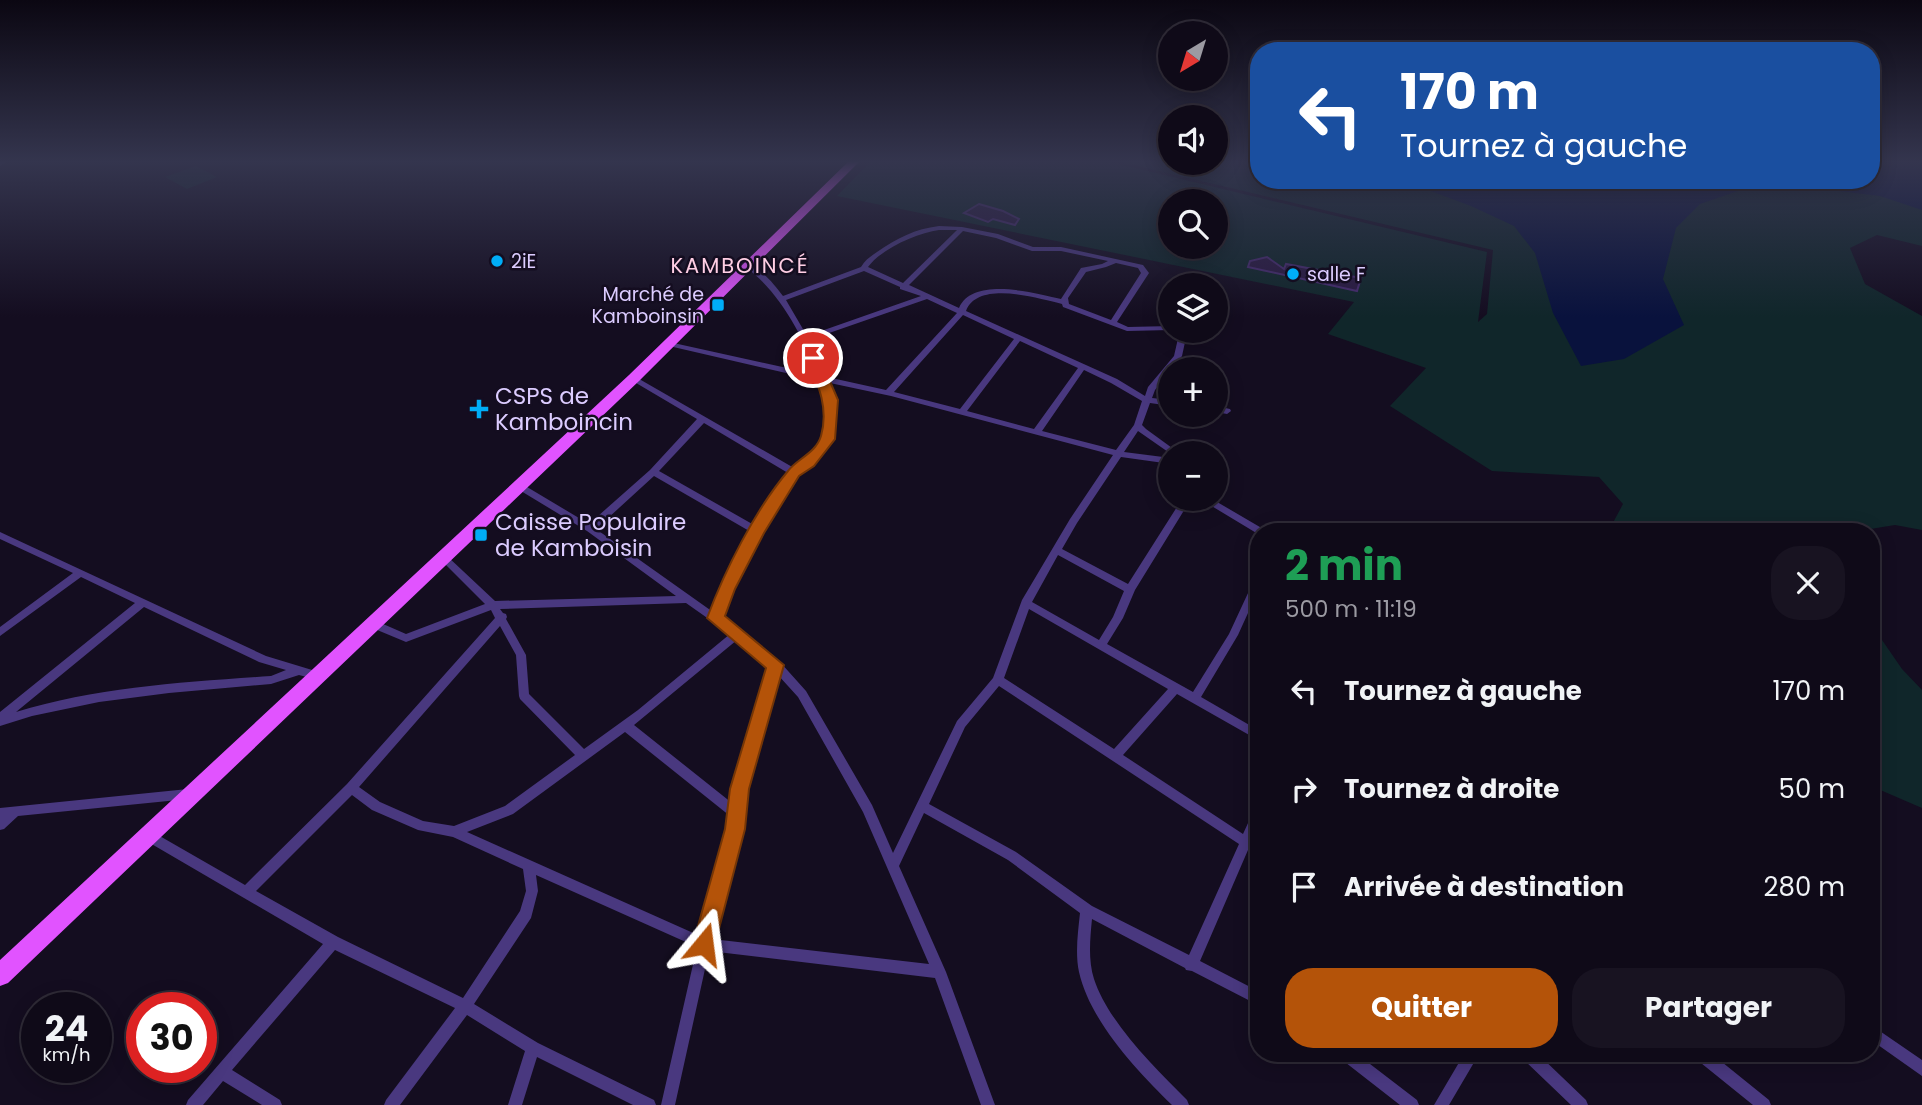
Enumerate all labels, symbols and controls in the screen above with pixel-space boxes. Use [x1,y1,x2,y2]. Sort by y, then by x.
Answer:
north arrow [1158,21,1228,91]
map controls [1158,21,1228,511]
text: 170 m [1400,58,1539,126]
icon: left [1285,70,1376,161]
button: sound [1158,105,1228,175]
text: Tournez à gauche [1400,123,1687,168]
button: search [1158,189,1228,259]
place label: 2iE [511,248,536,275]
district label: KAMBOINCÉ [670,251,810,280]
marker: 2iE [489,253,505,269]
place label: salle F [1307,261,1366,288]
marker: salle F [1285,266,1301,282]
button: layers [1158,273,1228,343]
place label: Marché de Kamboinsin [592,281,704,330]
marker: Marché de Kamboinsin [710,297,726,313]
pin [783,328,843,388]
icon: arrive [794,339,832,377]
button: + [1158,357,1228,427]
place label: CSPS de Kamboincin [495,380,633,438]
marker: CSPS de Kamboincin [469,399,489,419]
button: − [1158,441,1228,511]
place label: Caisse Populaire de Kamboisin [495,506,686,564]
marker: Caisse Populaire de Kamboisin [473,527,489,543]
text: 2 min [1285,536,1403,595]
button: close [1771,546,1845,620]
text: 500 m · 11:19 [1285,593,1417,625]
icon: left [1285,672,1323,710]
text: Tournez à gauche [1344,673,1582,709]
text: 170 m [1772,673,1845,709]
icon: right [1285,770,1323,808]
text: Tournez à droite [1344,771,1559,807]
text: 50 m [1779,771,1845,807]
icon: arrive [1285,868,1323,906]
text: Arrivée à destination [1344,869,1624,905]
text: 280 m [1764,869,1845,905]
position arrow [667,907,741,981]
button: Quitter [1285,968,1558,1048]
button: Partager [1572,968,1845,1048]
speed limit sign: 30 [126,992,217,1083]
text: 24 [45,1004,88,1053]
text: km/h [43,1042,90,1067]

